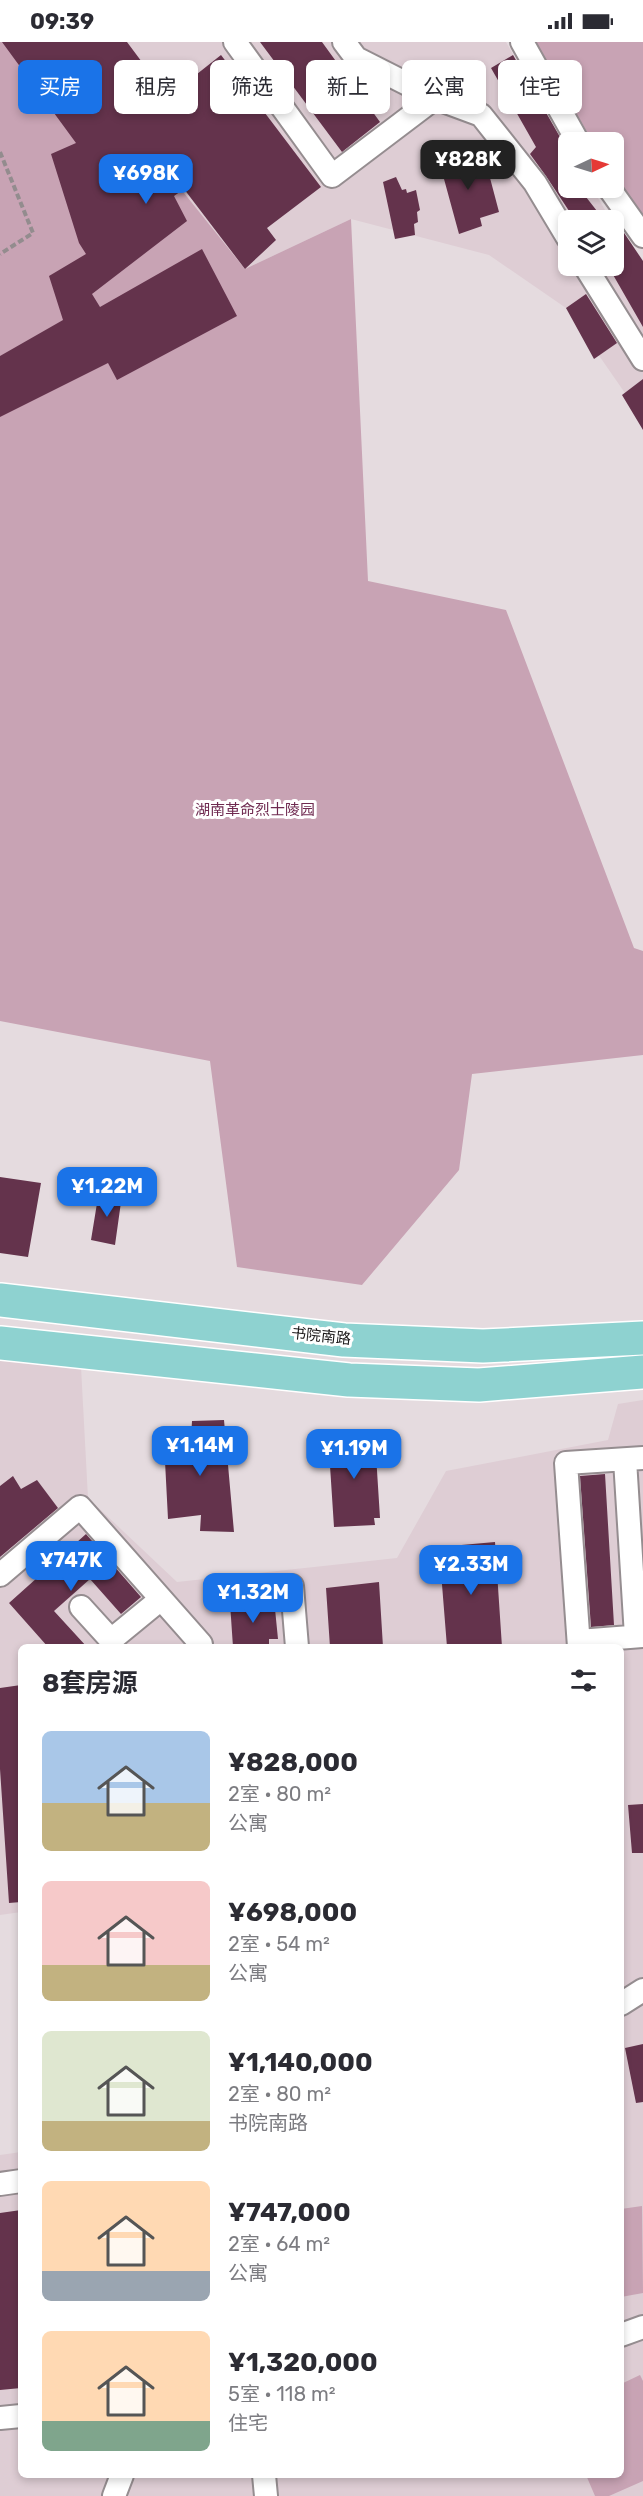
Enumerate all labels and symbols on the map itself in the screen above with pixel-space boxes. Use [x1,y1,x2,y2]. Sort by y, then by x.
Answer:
north arrow [558,132,624,198]
pin: ¥828K [426,140,510,191]
pin: ¥698K [104,154,188,205]
park label: 湖南革命烈士陵园 [195,801,315,819]
pin: ¥1.22M [58,1167,156,1218]
street label: 书院南路 [290,1324,352,1348]
pin: ¥1.14M [151,1426,249,1477]
pin: ¥1.19M [305,1429,403,1480]
pin: ¥747K [29,1541,113,1592]
pin: ¥2.33M [422,1545,520,1596]
pin: ¥1.32M [204,1573,302,1624]

